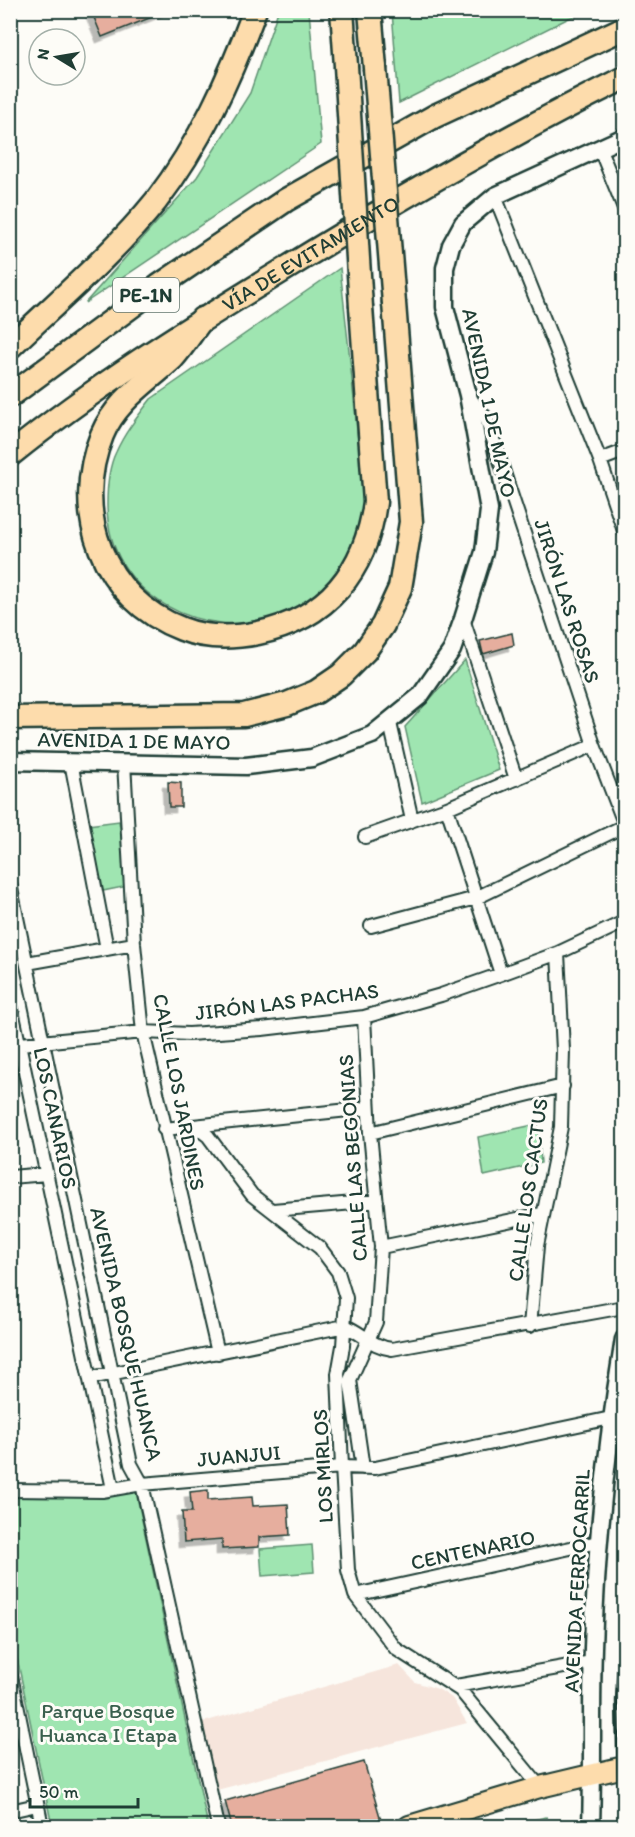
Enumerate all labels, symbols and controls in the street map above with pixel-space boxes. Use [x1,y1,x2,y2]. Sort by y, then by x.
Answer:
north arrow [27,27,87,87]
text: N [32,47,53,61]
street label: VÍA DE EVITAMIENTO [217,190,403,317]
road number: PE-1N [113,278,179,312]
street label: AVENIDA 1 DE MAYO [457,306,522,500]
street label: JIRÓN LAS ROSAS [529,516,606,686]
street label: AVENIDA 1 DE MAYO [37,726,231,755]
street label: JIRÓN LAS PACHAS [194,978,380,1025]
street label: CALLE LOS JARDINES [148,991,211,1192]
street label: LOS CANARIOS [28,1045,83,1191]
street label: CALLE LAS BEGONIAS [333,1054,372,1262]
street label: CALLE LOS CACTUS [502,1097,553,1283]
street label: AVENIDA BOSQUE HUANCA [85,1204,168,1464]
street label: LOS MIRLOS [307,1408,338,1524]
street label: JUANJUI [196,1439,282,1472]
street label: AVENIDA FERROCARRIL [558,1468,595,1693]
street label: CENTENARIO [408,1524,537,1575]
park label: Parque Bosque Huanca I Etapa [39,1698,177,1747]
scale bar [30,1771,138,1809]
text: 50 m [39,1781,79,1803]

